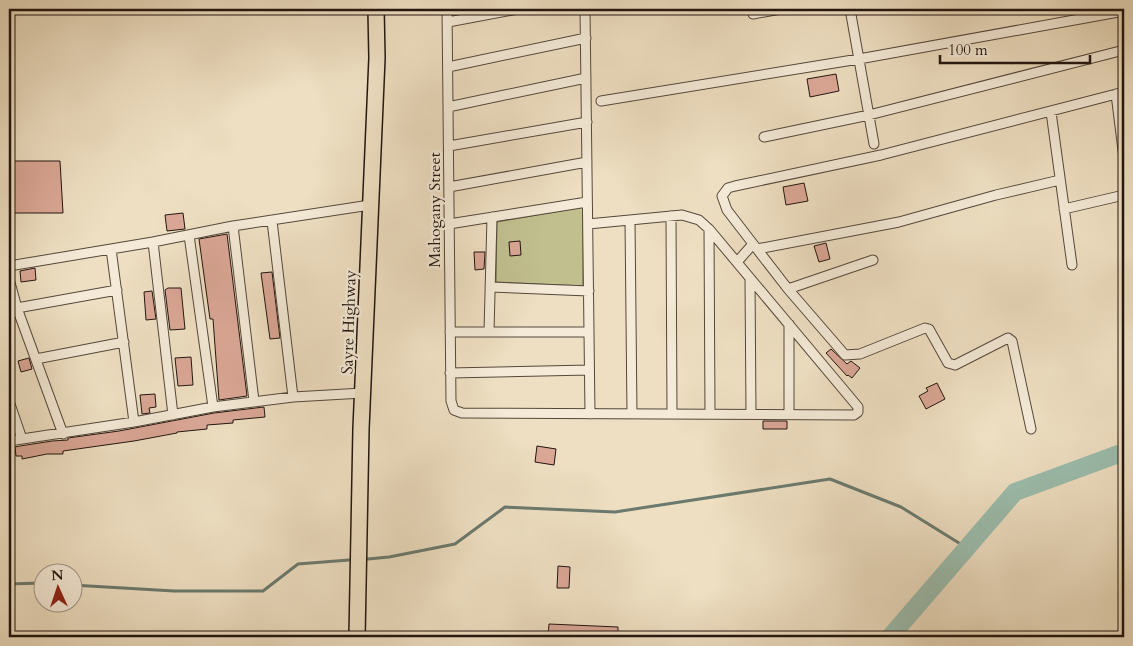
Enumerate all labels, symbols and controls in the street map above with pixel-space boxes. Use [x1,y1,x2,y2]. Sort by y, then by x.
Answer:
scale bar [940,32,1090,64]
text: 100 m [948,40,988,60]
street label: Mahogany Street [424,152,446,268]
street label: Sayre Highway [336,269,362,375]
north arrow [32,564,82,614]
text: N [51,566,64,585]

